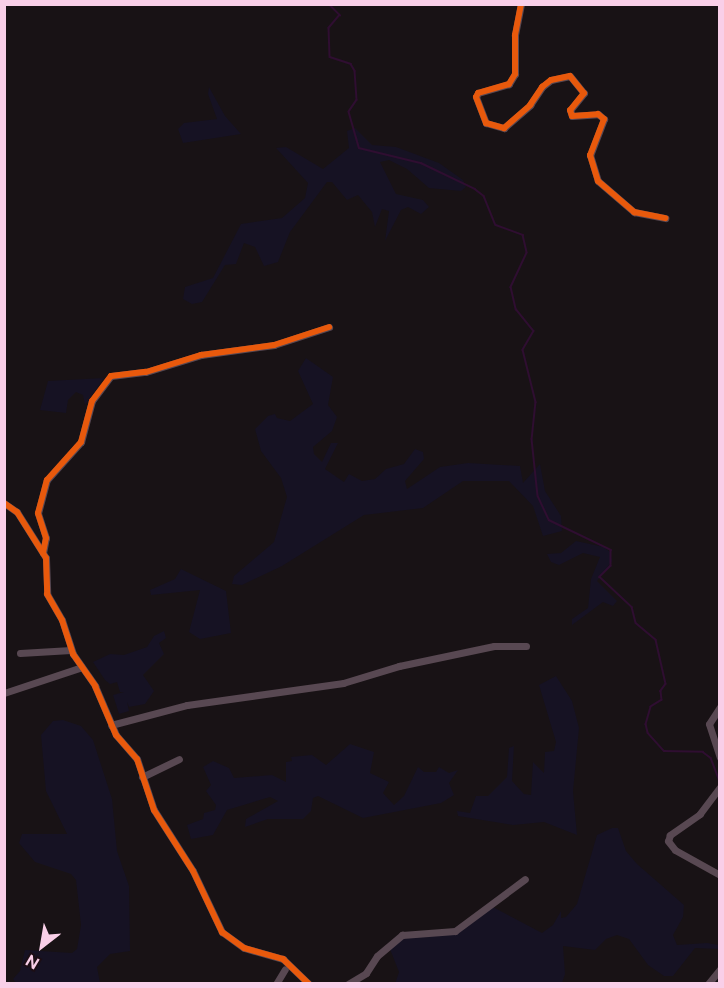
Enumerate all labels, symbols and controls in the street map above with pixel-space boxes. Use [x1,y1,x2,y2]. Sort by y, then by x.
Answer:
north arrow [12,916,72,976]
text: N [22,950,43,973]

